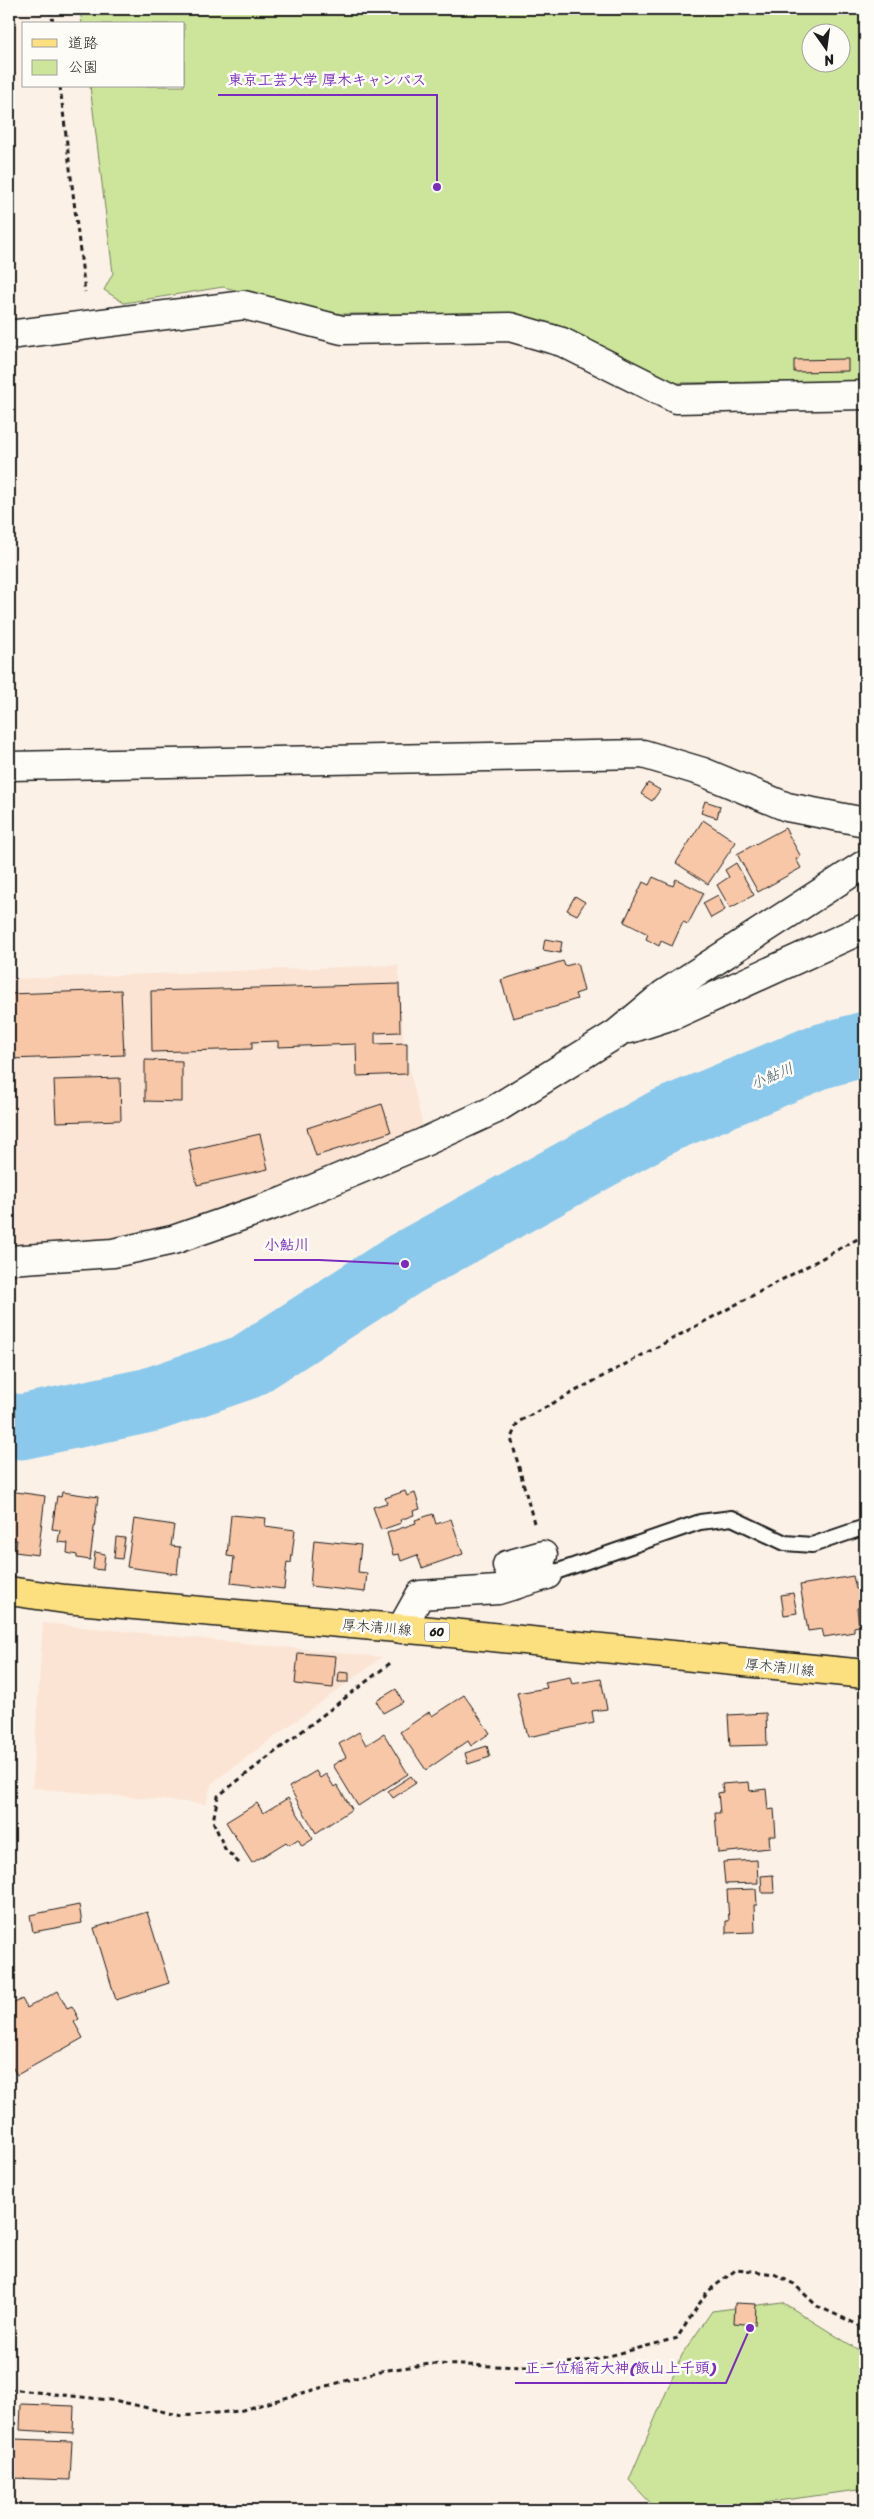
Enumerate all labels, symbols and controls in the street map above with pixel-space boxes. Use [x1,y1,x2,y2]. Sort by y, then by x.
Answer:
legend [22,22,185,88]
north arrow [802,22,852,72]
text: 道路 [68,30,98,56]
text: N [821,47,838,74]
text: 公園 [68,54,98,80]
callout: 東京工芸大学 厚木キャンパス [218,65,437,95]
text: 東京工芸大学 厚木キャンパス [228,67,426,93]
water label: 小鮎川 [746,1055,798,1097]
callout: 小鮎川 [254,1230,319,1260]
text: 小鮎川 [264,1232,310,1258]
street label: 厚木清川線 [341,1612,413,1643]
road number: 60 [424,1622,450,1641]
street label: 厚木清川線 [744,1651,816,1684]
callout: 正一位稲荷大神(飯山上千頭) [515,2353,726,2383]
text: 正一位稲荷大神(飯山上千頭) [525,2355,717,2381]

